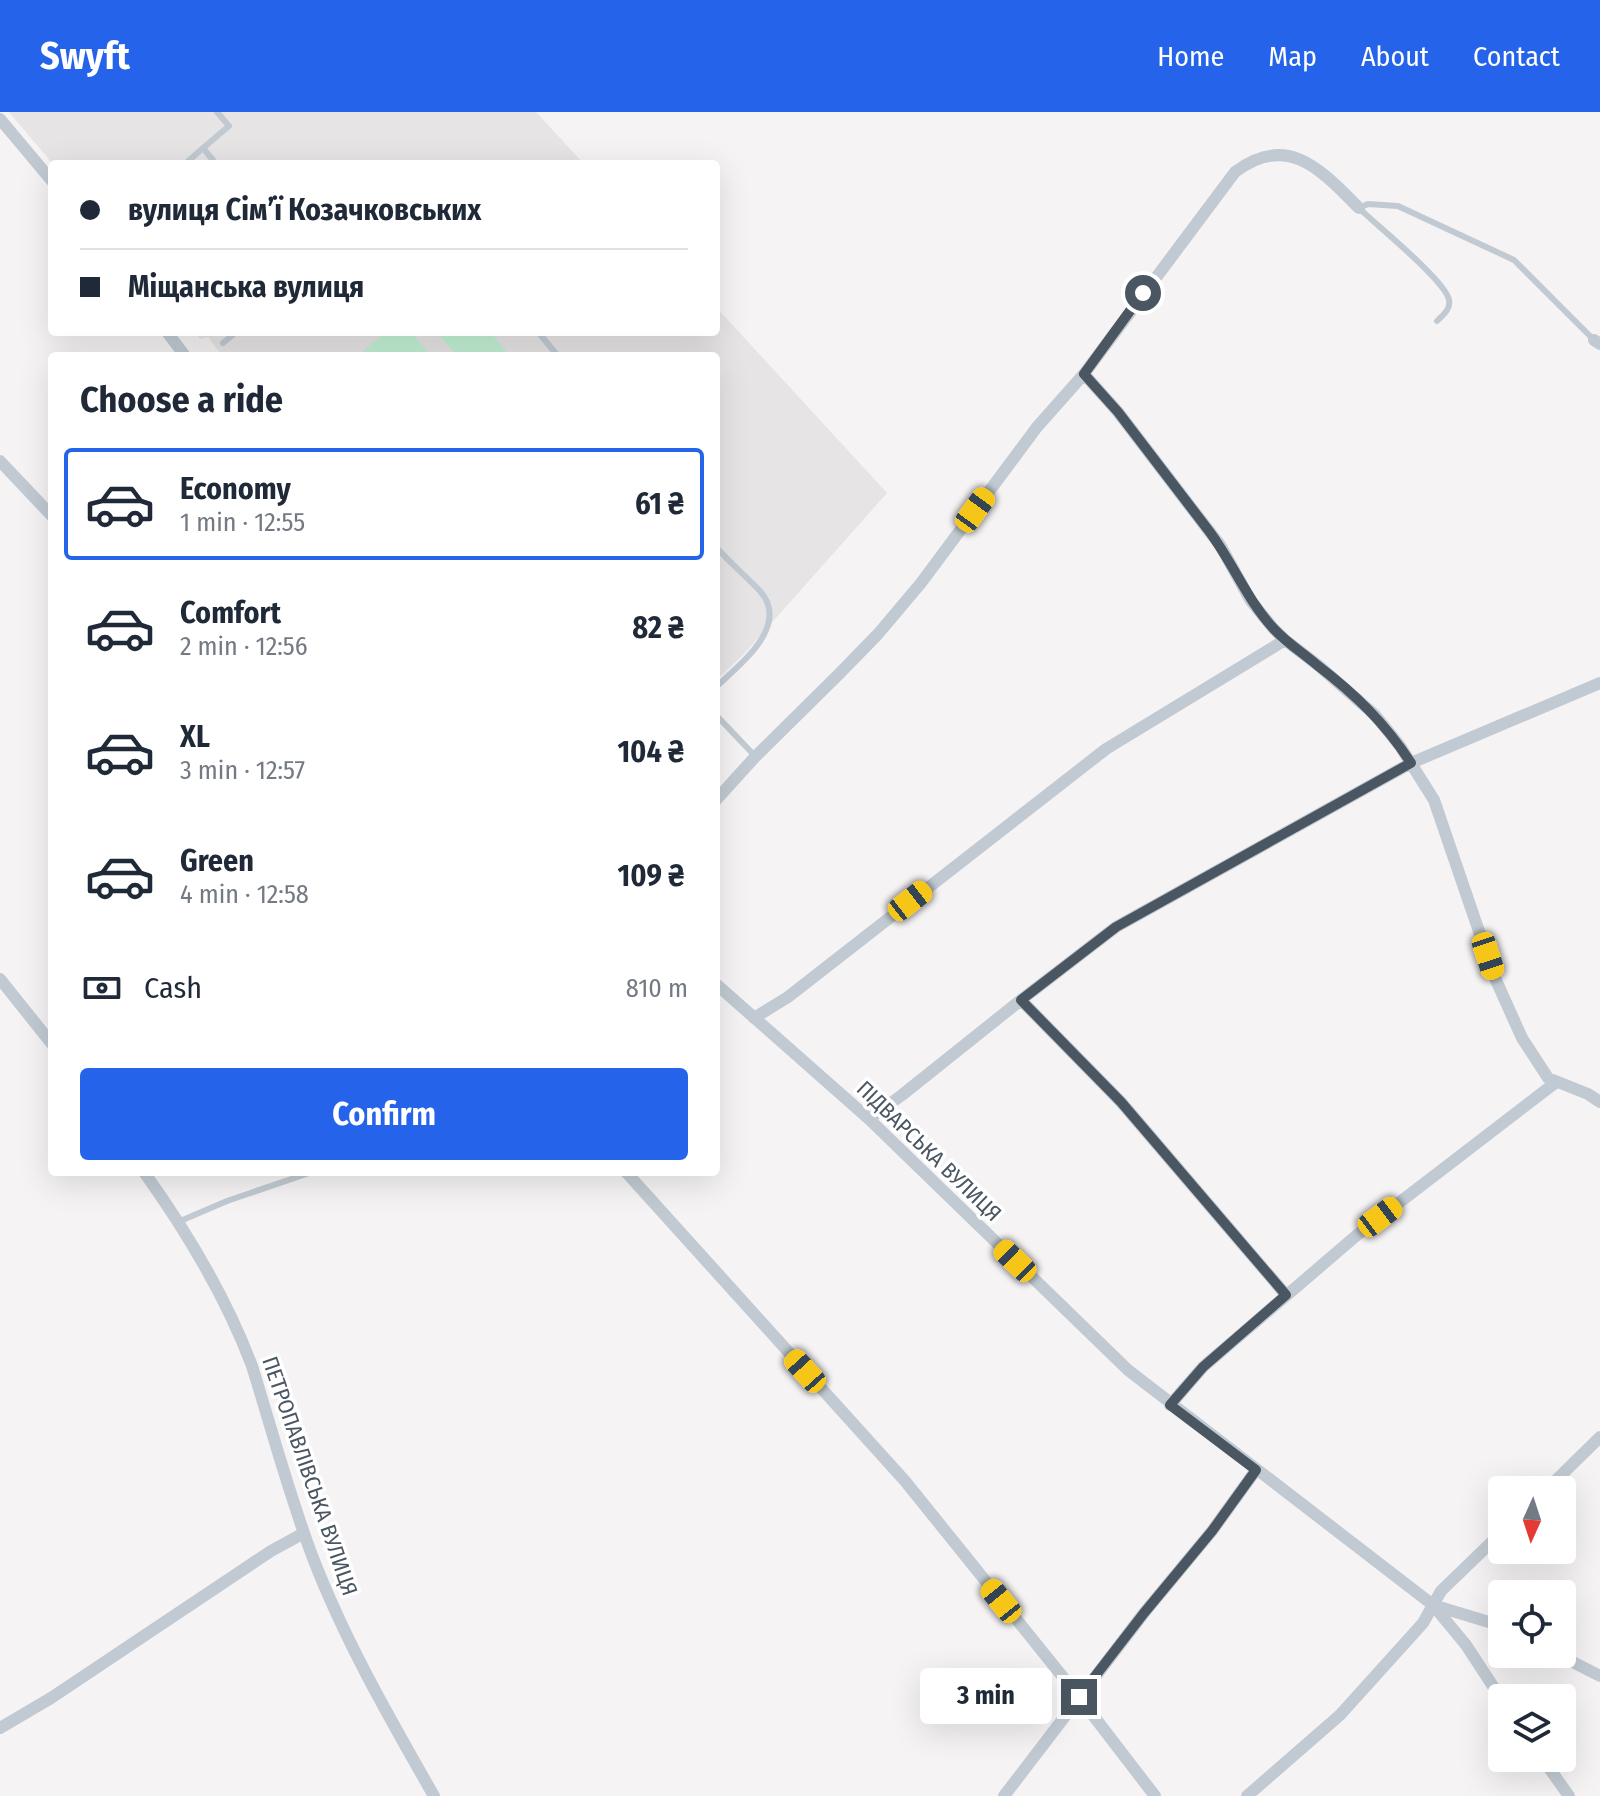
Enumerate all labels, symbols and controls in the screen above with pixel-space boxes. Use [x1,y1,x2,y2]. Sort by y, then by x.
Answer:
text: Swyft [40,33,130,79]
text: Home [1157,40,1224,73]
text: Map [1268,40,1317,73]
text: About [1361,40,1429,73]
text: Contact [1473,40,1560,73]
text: вулиця Сімʼї Козачковських [128,192,481,228]
text: Міщанська вулиця [128,269,364,305]
route start [1125,275,1161,311]
text: Choose a ride [80,378,283,422]
icon: car [84,468,156,540]
text: Economy [180,471,291,507]
car [951,484,999,536]
text: 61 ₴ [635,486,684,522]
text: 1 min · 12:55 [180,507,305,538]
icon: car [84,592,156,664]
text: Comfort [180,595,281,631]
text: 82 ₴ [632,610,684,646]
text: 2 min · 12:56 [180,631,308,662]
icon: car [84,716,156,788]
text: XL [180,719,210,755]
text: 104 ₴ [617,734,684,770]
text: 3 min · 12:57 [180,755,305,786]
icon: car [84,840,156,912]
text: Green [180,843,254,879]
text: 109 ₴ [618,858,684,894]
car [884,877,936,925]
text: 4 min · 12:58 [180,879,309,910]
car [1469,929,1507,983]
icon: cash [80,966,124,1010]
text: Cash [144,970,202,1006]
text: 810 m [626,973,688,1004]
button: Confirm [80,1068,688,1160]
street label: ПІДВАРСЬКА ВУЛИЦЯ [851,1075,1007,1227]
car [1354,1193,1406,1241]
car [989,1236,1041,1286]
car [780,1345,830,1397]
street label: ПЕТРОПАВЛІВСЬКА ВУЛИЦЯ [256,1353,364,1599]
north arrow [1488,1476,1576,1564]
map controls [1488,1476,1576,1772]
car [977,1575,1025,1627]
button: locate [1488,1580,1576,1668]
callout: 3 min [919,1669,1051,1725]
route end [1061,1679,1097,1715]
text: 3 min [957,1680,1015,1711]
button: layers [1488,1684,1576,1772]

